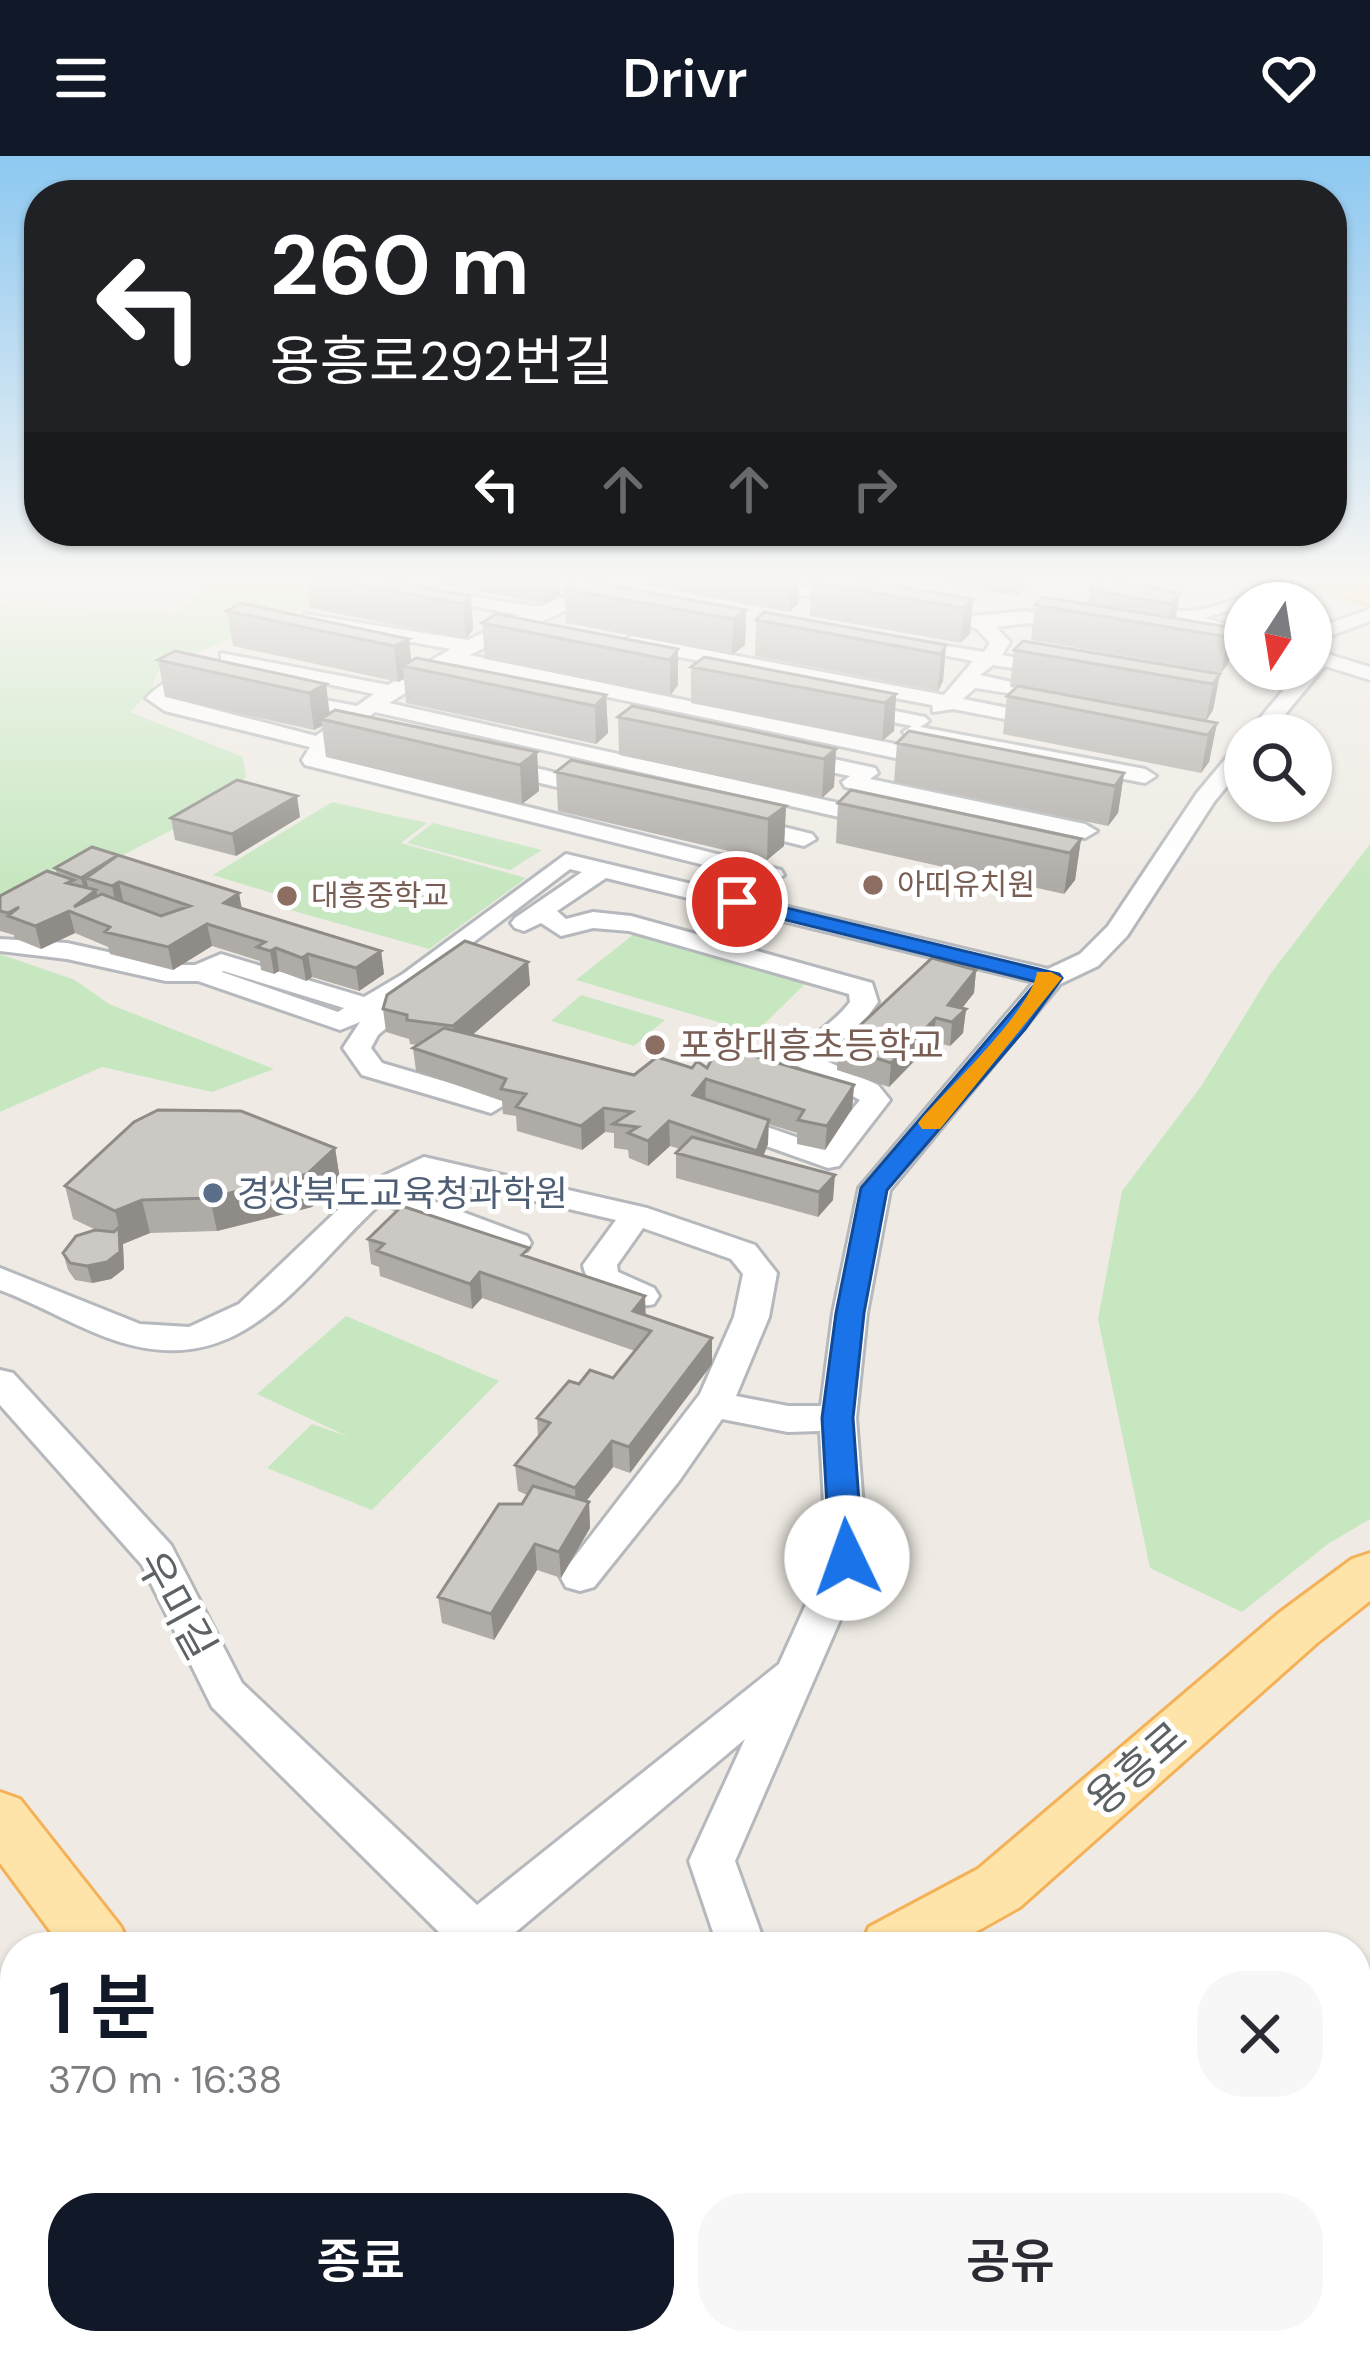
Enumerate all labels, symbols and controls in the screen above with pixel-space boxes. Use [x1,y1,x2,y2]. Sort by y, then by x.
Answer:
text: Drivr [623,43,747,114]
icon: menu [48,45,114,111]
icon: heart [1256,45,1322,111]
text: 260 m [270,211,530,320]
icon: left [72,228,228,384]
text: 용흥로292번길 [270,326,613,397]
icon: left [464,456,530,522]
icon: ahead [590,456,656,522]
icon: ahead [716,456,782,522]
icon: right [842,456,908,522]
north arrow [1224,582,1332,690]
map controls [1224,582,1332,822]
button: search [1224,714,1332,822]
pin [686,851,788,953]
place label: 아띠유치원 [897,865,1035,904]
icon: arrive [704,869,770,935]
marker: 아띠유치원 [860,872,886,898]
place label: 대흥중학교 [311,876,449,915]
marker: 대흥중학교 [274,883,300,909]
place label: 포항대흥초등학교 [679,1022,944,1069]
marker: 포항대흥초등학교 [642,1032,668,1058]
place label: 경상북도교육청과학원 [237,1170,568,1217]
marker: 경상북도교육청과학원 [200,1180,226,1206]
position arrow [784,1495,910,1621]
street label: 우미길 [124,1541,229,1669]
street label: 용흥로 [1075,1710,1198,1827]
text: 1 분 [48,1962,157,2055]
button: close [1197,1971,1323,2097]
text: 370 m · 16:38 [48,2054,282,2105]
button: 종료 [48,2193,674,2331]
button: 공유 [698,2193,1323,2331]

